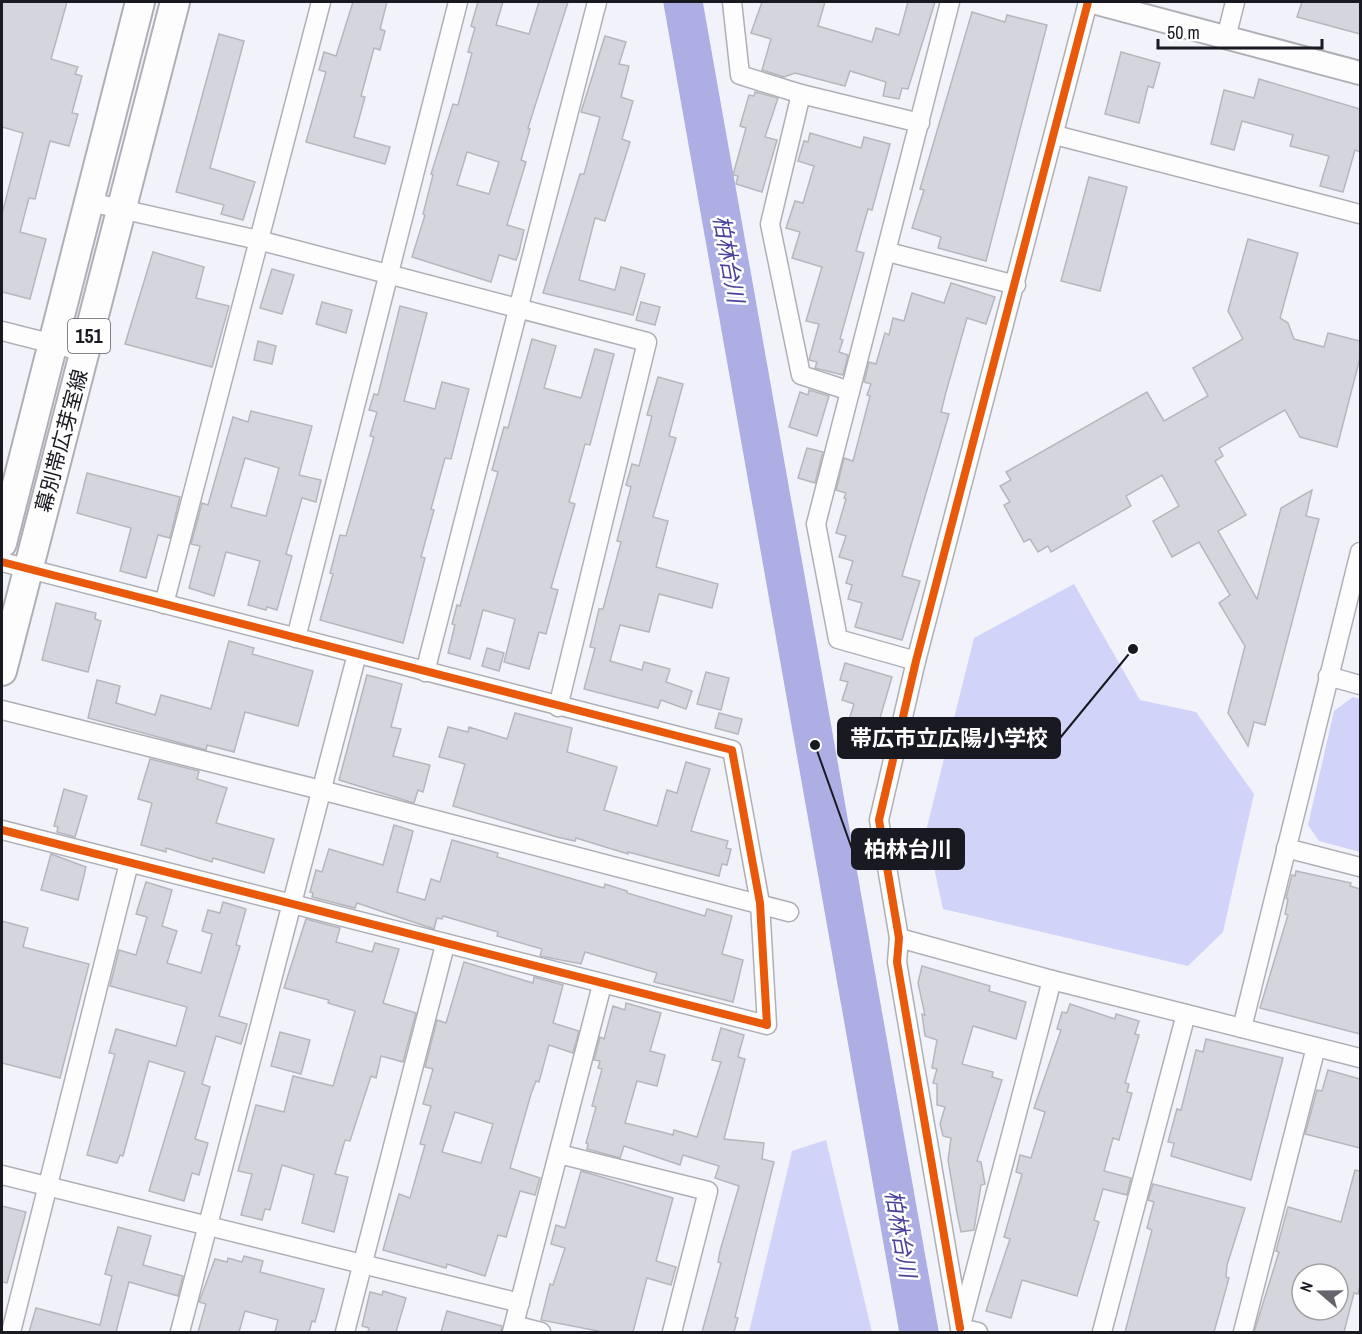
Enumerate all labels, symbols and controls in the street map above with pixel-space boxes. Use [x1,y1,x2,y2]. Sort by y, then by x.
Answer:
scale bar [1158,12,1322,50]
text: 50 m [1167,20,1200,45]
water label: 柏林台川 [707,213,752,307]
road number: 151 [68,319,110,353]
street label: 幕別帯広芽室線 [28,366,95,516]
callout: 帯広市立広陽小学校 [838,718,1060,758]
text: 帯広市立広陽小学校 [850,723,1048,753]
callout: 柏林台川 [852,829,964,869]
text: 柏林台川 [864,834,952,864]
water label: 柏林台川 [879,1188,924,1282]
north arrow [1290,1262,1350,1322]
text: N [1294,1279,1318,1295]

